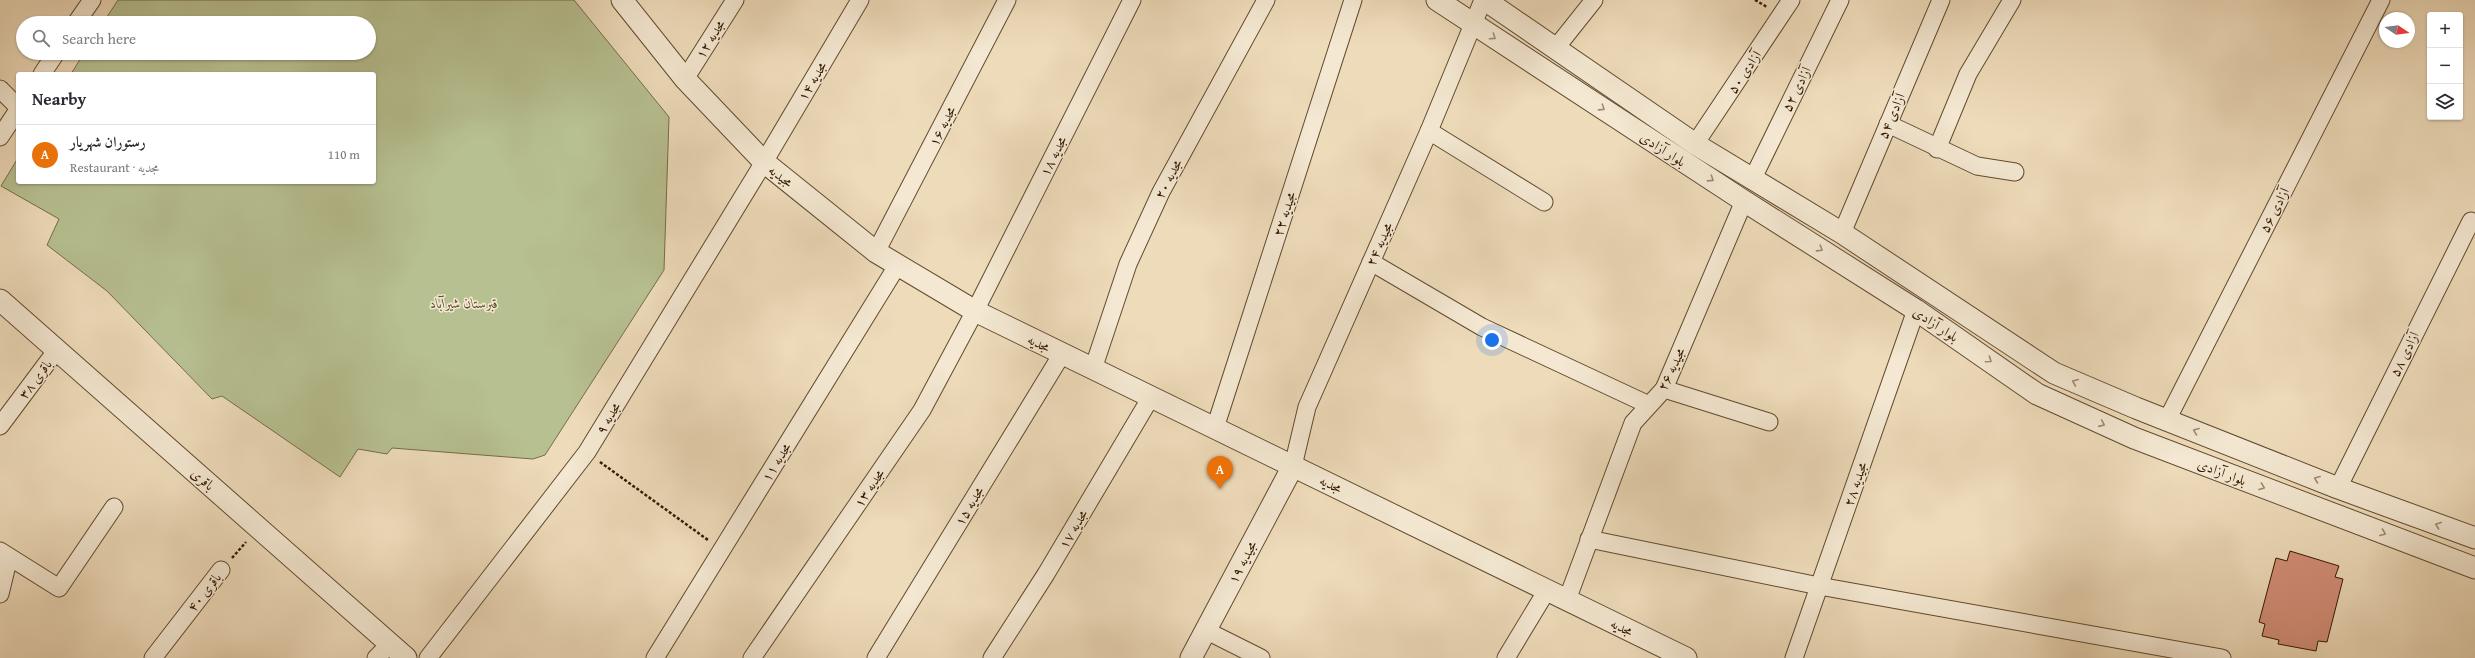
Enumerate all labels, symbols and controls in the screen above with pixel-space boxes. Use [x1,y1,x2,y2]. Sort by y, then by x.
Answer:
north arrow [2379,12,2415,48]
map controls [2427,12,2463,120]
button: + [2427,12,2463,48]
street label: مجدیه ۱۲ [690,15,730,62]
search box [16,16,376,60]
icon: search [30,27,52,49]
text: Search here [62,28,136,49]
one-way arrow [1489,32,1496,40]
street label: آزادی ۵۰ [1722,45,1767,98]
button: − [2427,48,2463,84]
street label: مجدیه ۱۴ [792,57,832,104]
street label: آزادی ۵۲ [1776,61,1816,115]
button: layers [2427,84,2463,120]
text: Nearby [32,86,86,111]
street label: آزادی ۵۴ [1872,88,1910,142]
street label: مجدیه ۱۶ [923,102,961,149]
one-way arrow [1598,104,1605,111]
street label: بلوار آزادی [1636,127,1690,171]
text: رستوران شهریار [70,131,146,152]
street label: مجدیه ۱۸ [1034,132,1072,179]
text: A [41,145,49,164]
text: 110 m [328,145,360,164]
street label: مجدیه ۲۰ [1149,155,1187,202]
text: Restaurant · مجدیه [70,158,159,177]
street label: مجیدیه [764,160,798,192]
one-way arrow [1707,174,1714,182]
street label: آزادی ۵۶ [2254,182,2295,236]
street label: مجیدیه ۲۲ [1267,189,1301,239]
street label: مجیدیه ۲۴ [1361,218,1398,269]
one-way arrow [1816,244,1823,252]
park label: قبرستان شیرآباد [430,293,498,313]
street label: بلوار آزادی [1909,301,1963,347]
street label: آزادی ۵۸ [2384,326,2424,380]
street label: مجدیه [1024,329,1054,357]
your location [1482,330,1502,350]
street label: مجیدیه ۲۶ [1652,344,1690,394]
street label: باقری ۳۸ [13,355,57,403]
one-way arrow [1985,355,1992,362]
one-way arrow [2072,379,2080,387]
street label: مجدیه ۹ [591,398,626,438]
one-way arrow [2098,419,2105,427]
one-way arrow [2192,428,2199,436]
street label: مجدیه ۱۱ [756,438,796,485]
street label: بلوار آزادی [2195,454,2250,491]
pin: A [1207,456,1233,489]
street label: مجیدیه ۲۸ [1838,459,1872,509]
street label: باقری [187,463,219,495]
street label: مجدیه ۱۳ [849,464,889,511]
street label: مجدیه [1316,470,1346,498]
one-way arrow [2313,476,2321,484]
street label: مجدیه ۱۵ [949,482,989,529]
one-way arrow [2258,482,2265,490]
street label: مجدیه ۱۷ [1053,505,1093,552]
one-way arrow [2435,521,2442,529]
one-way arrow [2380,529,2387,537]
street label: مجیدیه ۱۹ [1222,537,1262,587]
street label: باقری ۴۰ [182,568,226,616]
street label: مجدیه [1607,613,1637,641]

